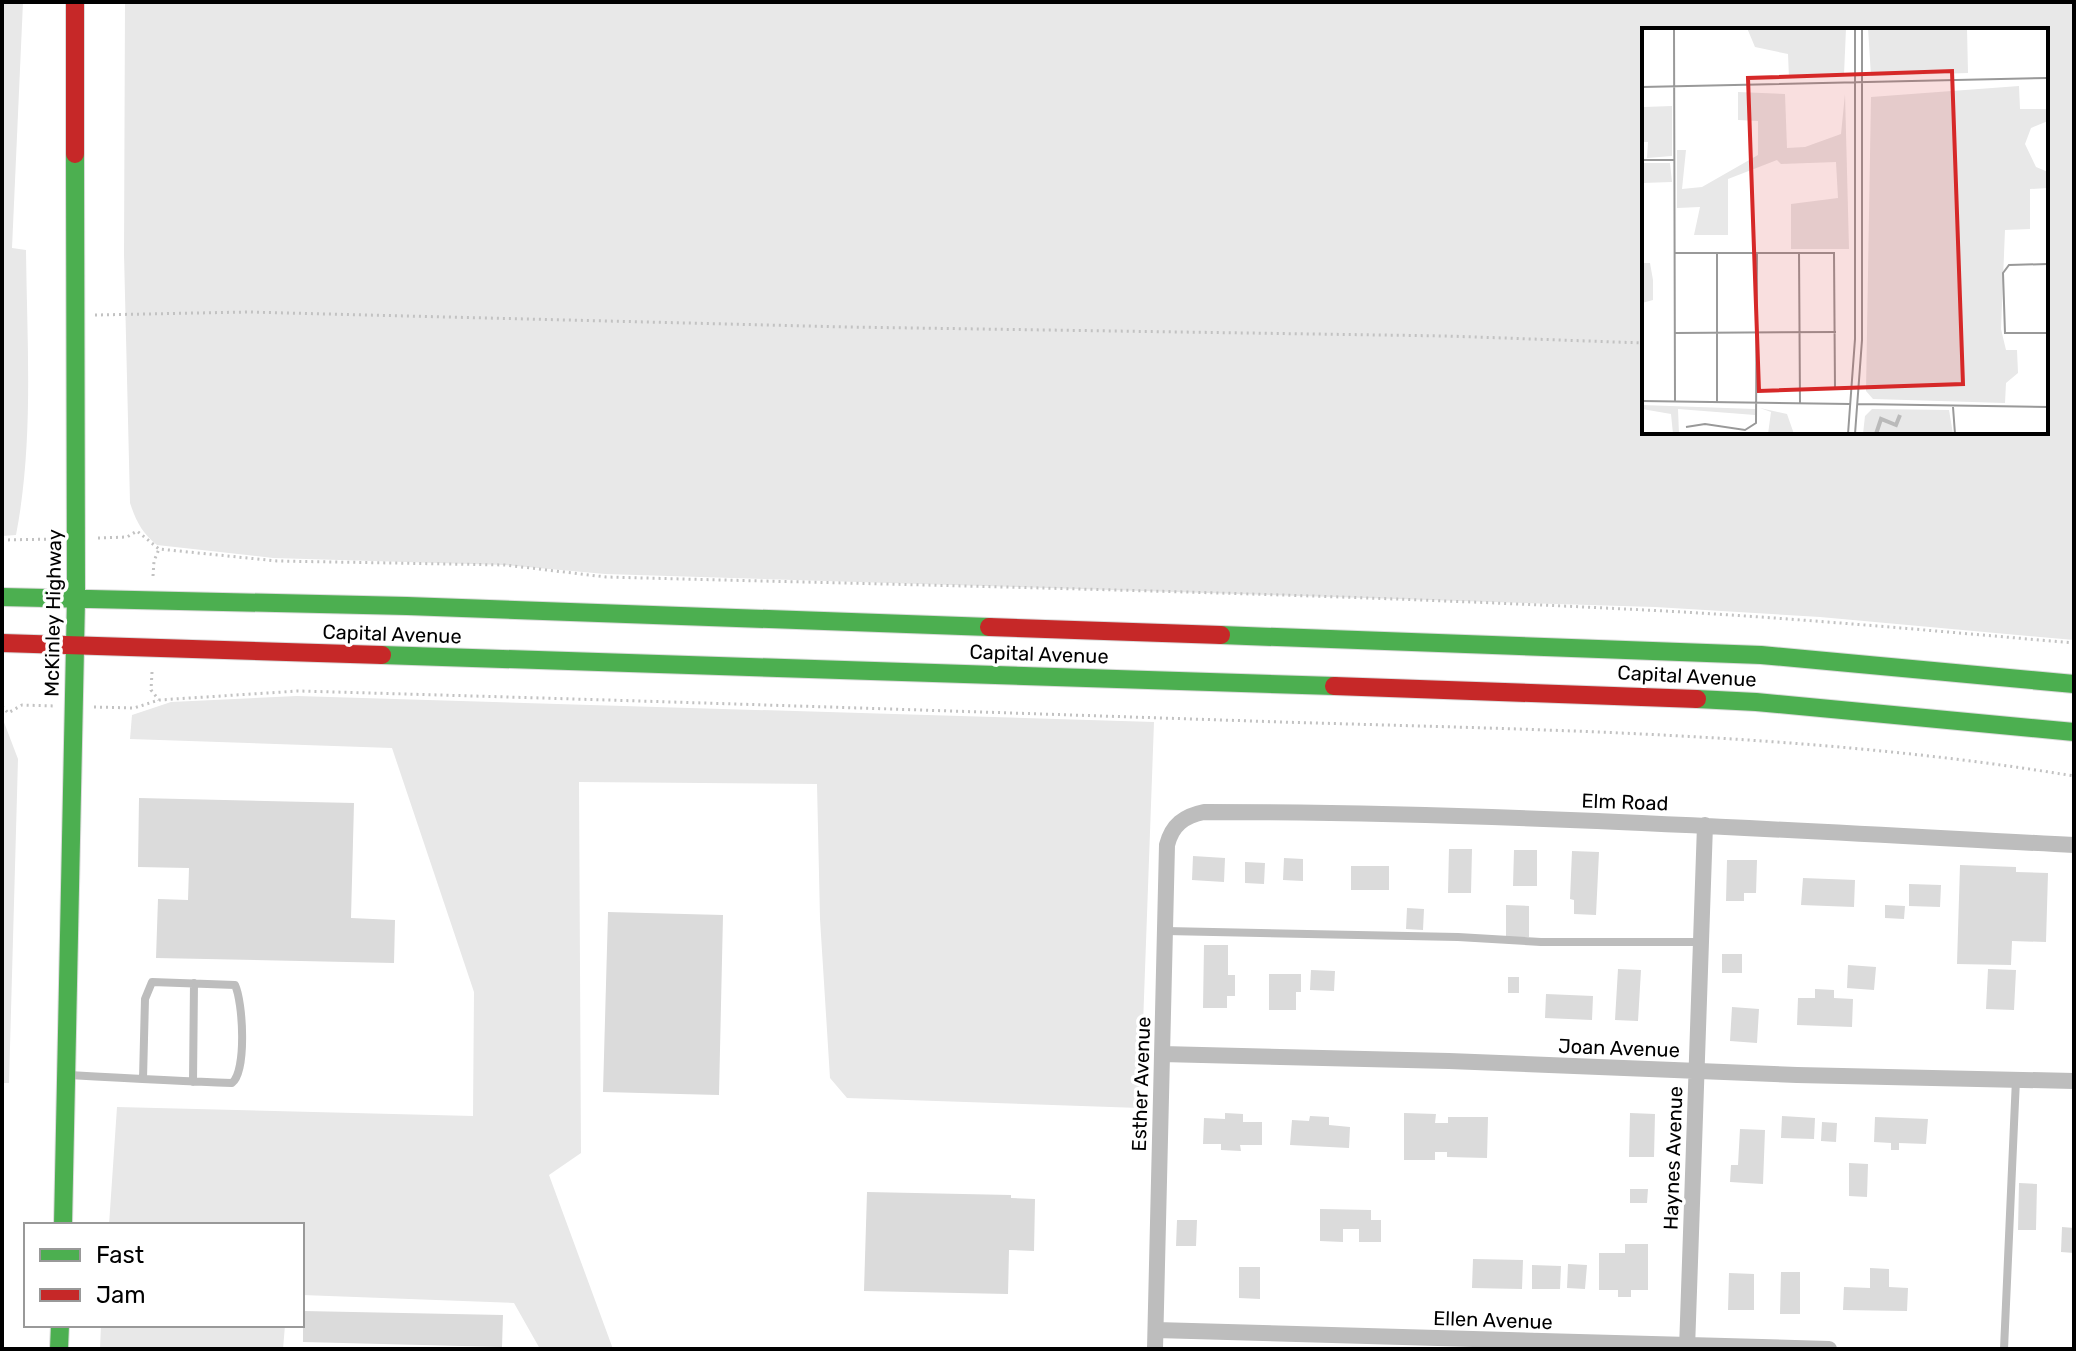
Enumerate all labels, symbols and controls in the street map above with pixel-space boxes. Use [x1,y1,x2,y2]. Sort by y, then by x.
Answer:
inset map [1642,28,2048,434]
street label: McKinley Highway [40,529,66,697]
street label: Capital Avenue [322,620,462,648]
street label: Capital Avenue [969,640,1109,668]
street label: Capital Avenue [1617,660,1757,692]
street label: Elm Road [1581,788,1669,816]
street label: Esther Avenue [1127,1016,1155,1152]
street label: Joan Avenue [1558,1034,1680,1062]
street label: Haynes Avenue [1658,1086,1688,1230]
legend [24,1223,304,1327]
text: Fast [96,1241,144,1269]
text: Jam [96,1281,146,1309]
street label: Ellen Avenue [1433,1306,1553,1334]

